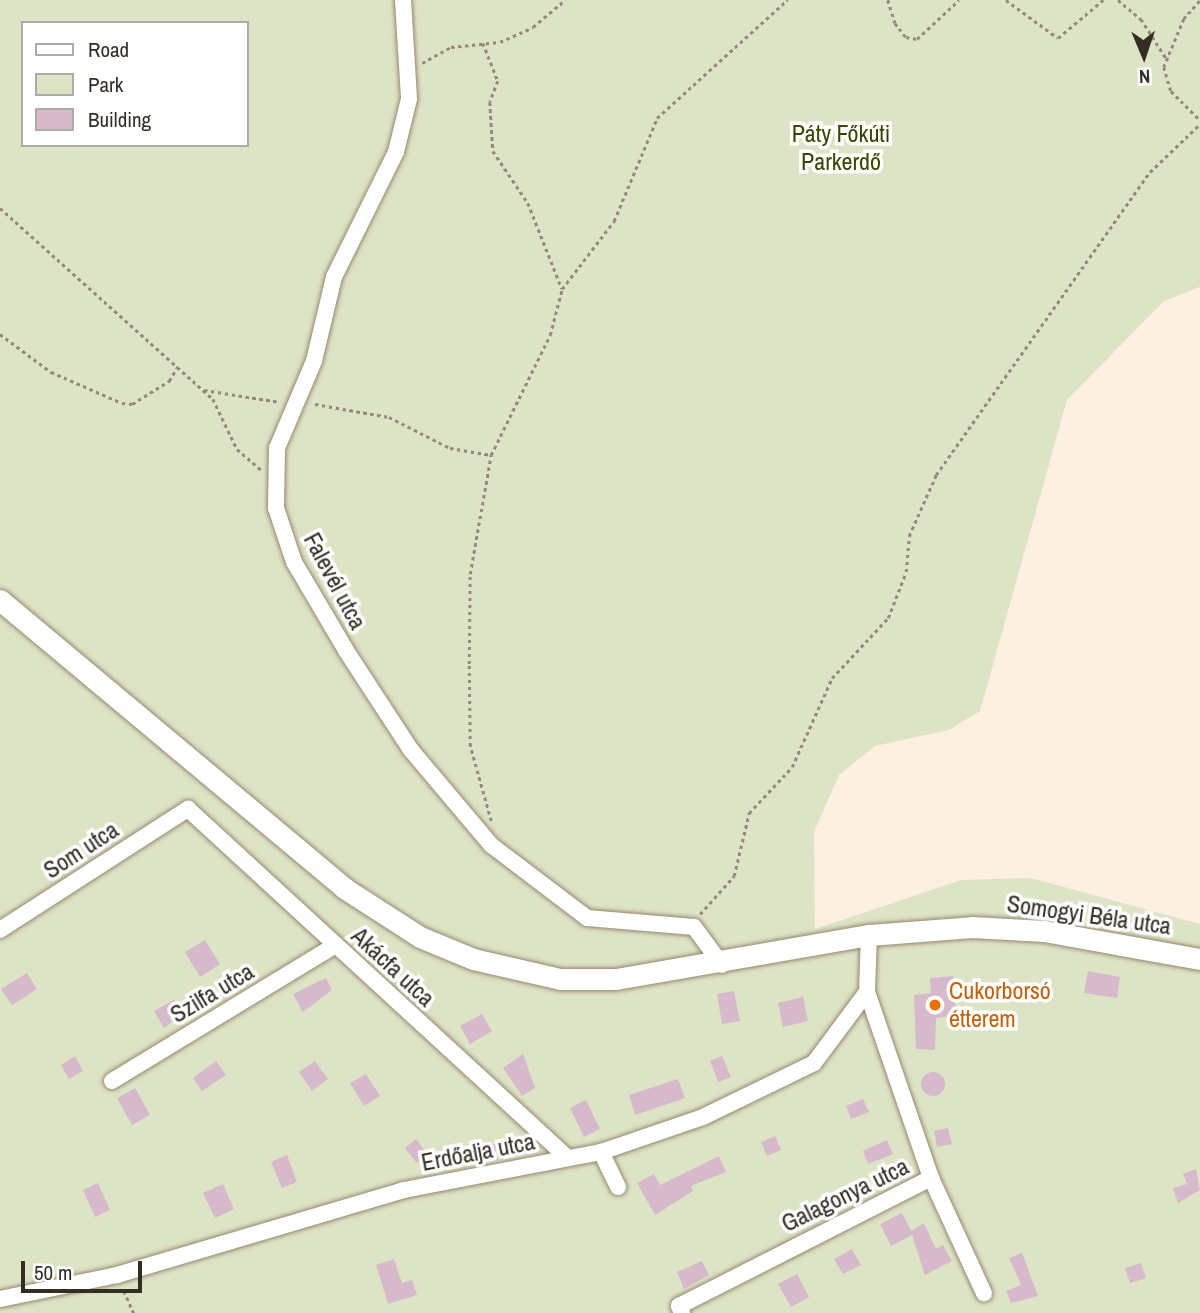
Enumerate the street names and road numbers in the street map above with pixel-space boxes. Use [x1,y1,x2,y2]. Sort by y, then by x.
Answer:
street label: Falevél utca [298,528,372,634]
street label: Som utca [38,815,124,885]
street label: Somogyi Béla utca [1005,889,1173,941]
street label: Akácfa utca [346,921,440,1013]
street label: Szilfa utca [165,957,259,1029]
street label: Erdőalja utca [419,1127,537,1177]
street label: Galagonya utca [777,1152,913,1238]

